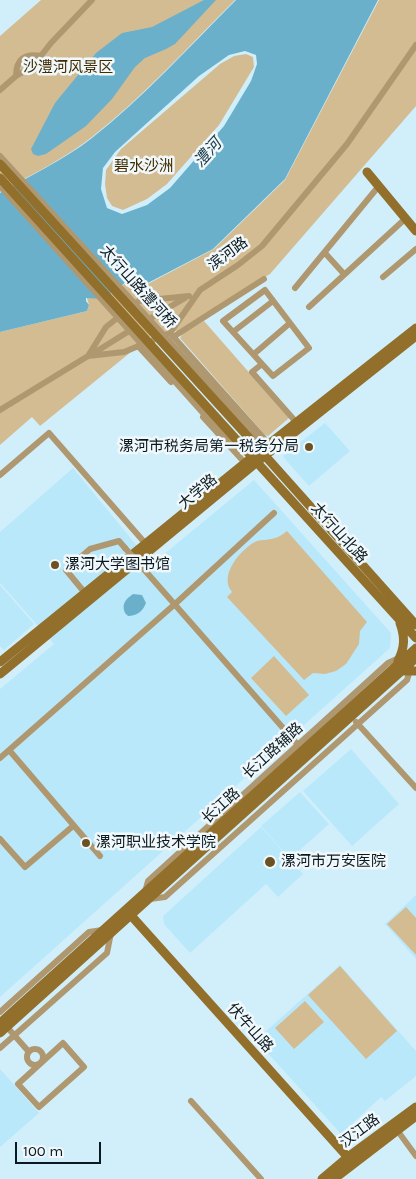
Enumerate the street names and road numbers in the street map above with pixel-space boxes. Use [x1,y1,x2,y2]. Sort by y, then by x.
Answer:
street label: 滨河路 [205,233,251,275]
street label: 太行山路澧河桥 [96,242,180,332]
street label: 大学路 [175,471,221,513]
street label: 太行山北路 [307,499,371,567]
street label: 长江路辅路 [239,719,307,783]
street label: 长江路 [198,784,244,828]
street label: 伏牛山路 [223,1000,277,1056]
street label: 汉江路 [337,1110,383,1152]

